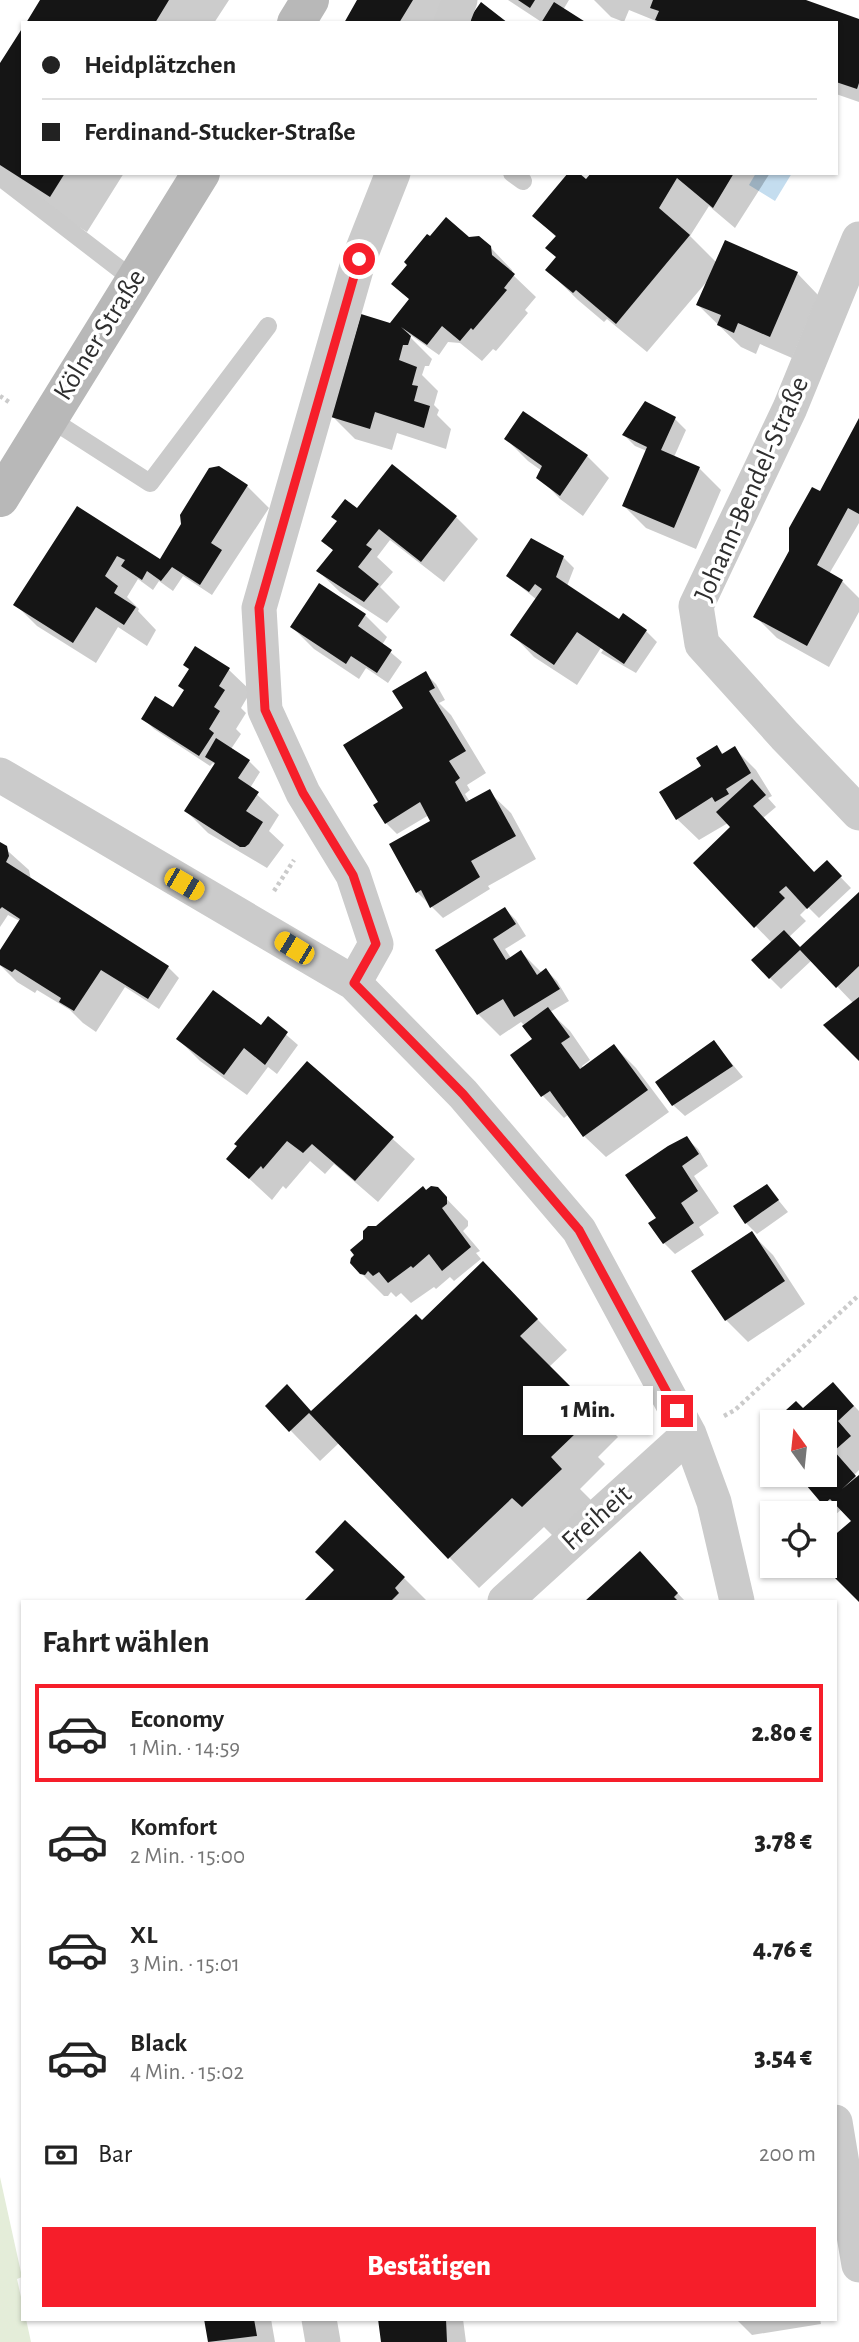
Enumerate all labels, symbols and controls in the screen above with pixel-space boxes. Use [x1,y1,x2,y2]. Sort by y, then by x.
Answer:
text: Heidplätzchen [84,52,236,78]
text: Ferdinand-Stucker-Straße [84,119,355,145]
route start [343,243,375,275]
street label: Kölner Straße [49,265,151,405]
street label: Johann-Bendel-Straße [690,372,814,606]
car [161,864,208,904]
car [271,928,318,968]
callout: 1 Min. [523,1386,652,1436]
route end [661,1395,693,1427]
text: 1 Min. [561,1399,615,1422]
north arrow [760,1410,836,1488]
map controls [760,1410,837,1578]
street label: Freiheit [557,1480,637,1556]
button: locate [760,1501,837,1578]
text: Fahrt wählen [42,1626,210,1658]
icon: car [46,1702,109,1765]
text: Economy [130,1706,224,1732]
text: 2.80 € [751,1720,812,1746]
text: 1 Min. · 14:59 [130,1737,240,1760]
icon: car [46,1810,109,1873]
text: Komfort [130,1814,217,1840]
text: 3.78 € [754,1828,812,1854]
text: 2 Min. · 15:00 [130,1845,245,1868]
icon: car [46,1918,109,1981]
text: XL [130,1922,157,1948]
text: 4.76 € [753,1936,812,1962]
text: 3 Min. · 15:01 [130,1953,240,1976]
icon: car [46,2026,109,2089]
text: Black [130,2030,187,2056]
text: 3.54 € [754,2044,812,2070]
text: 4 Min. · 15:02 [130,2061,244,2084]
icon: cash [42,2136,80,2174]
text: Bar [98,2141,132,2167]
text: 200 m [759,2143,816,2166]
button: Bestätigen [42,2227,816,2307]

